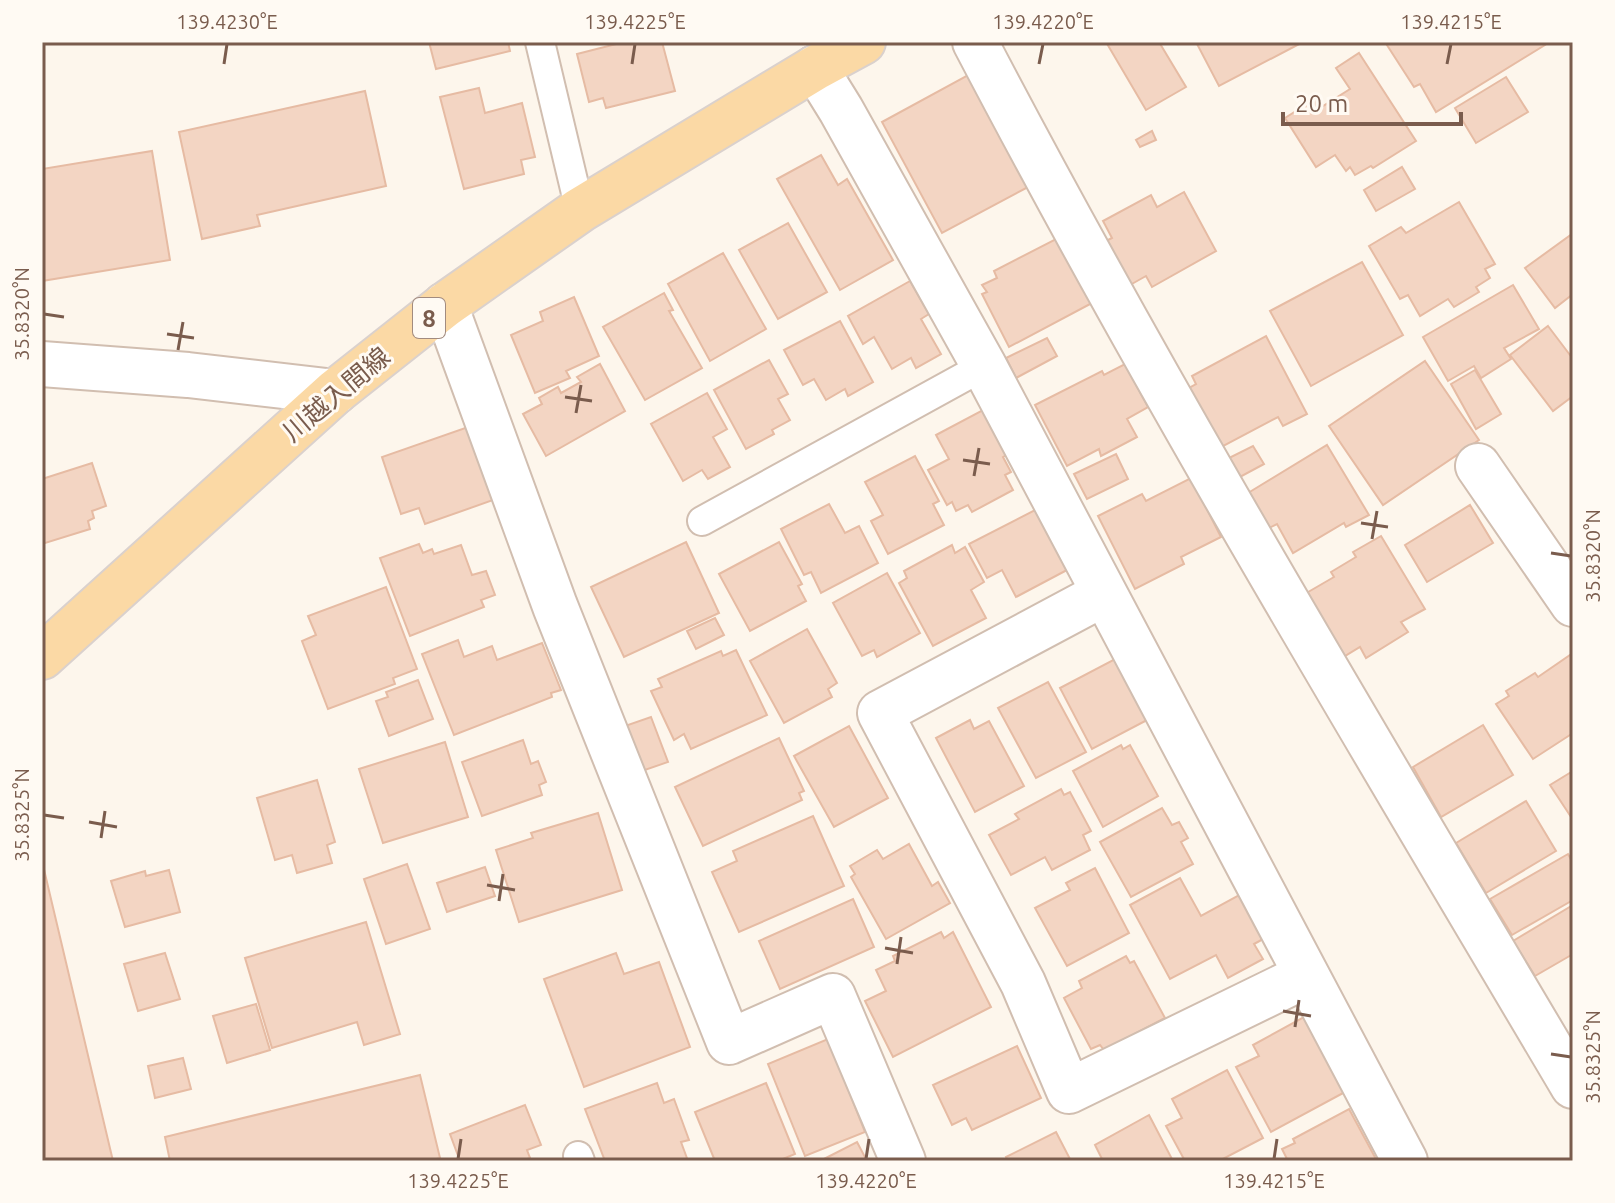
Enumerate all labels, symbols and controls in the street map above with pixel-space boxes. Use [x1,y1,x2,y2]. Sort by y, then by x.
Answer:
text: 139.4230°E [176,10,278,33]
text: 139.4225°E [584,10,686,33]
text: 139.4220°E [992,10,1094,33]
text: 139.4215°E [1400,10,1502,33]
scale bar [1283,76,1461,126]
text: 20 m [1295,90,1348,117]
text: 35.8320°N [10,267,33,361]
road number: 8 [413,298,445,338]
street label: 川越入間線 [277,341,395,447]
text: 35.8320°N [1581,509,1604,603]
text: 35.8325°N [10,768,33,862]
text: 35.8325°N [1581,1010,1604,1104]
text: 139.4225°E [407,1169,509,1192]
text: 139.4220°E [815,1169,917,1192]
text: 139.4215°E [1223,1169,1325,1192]

